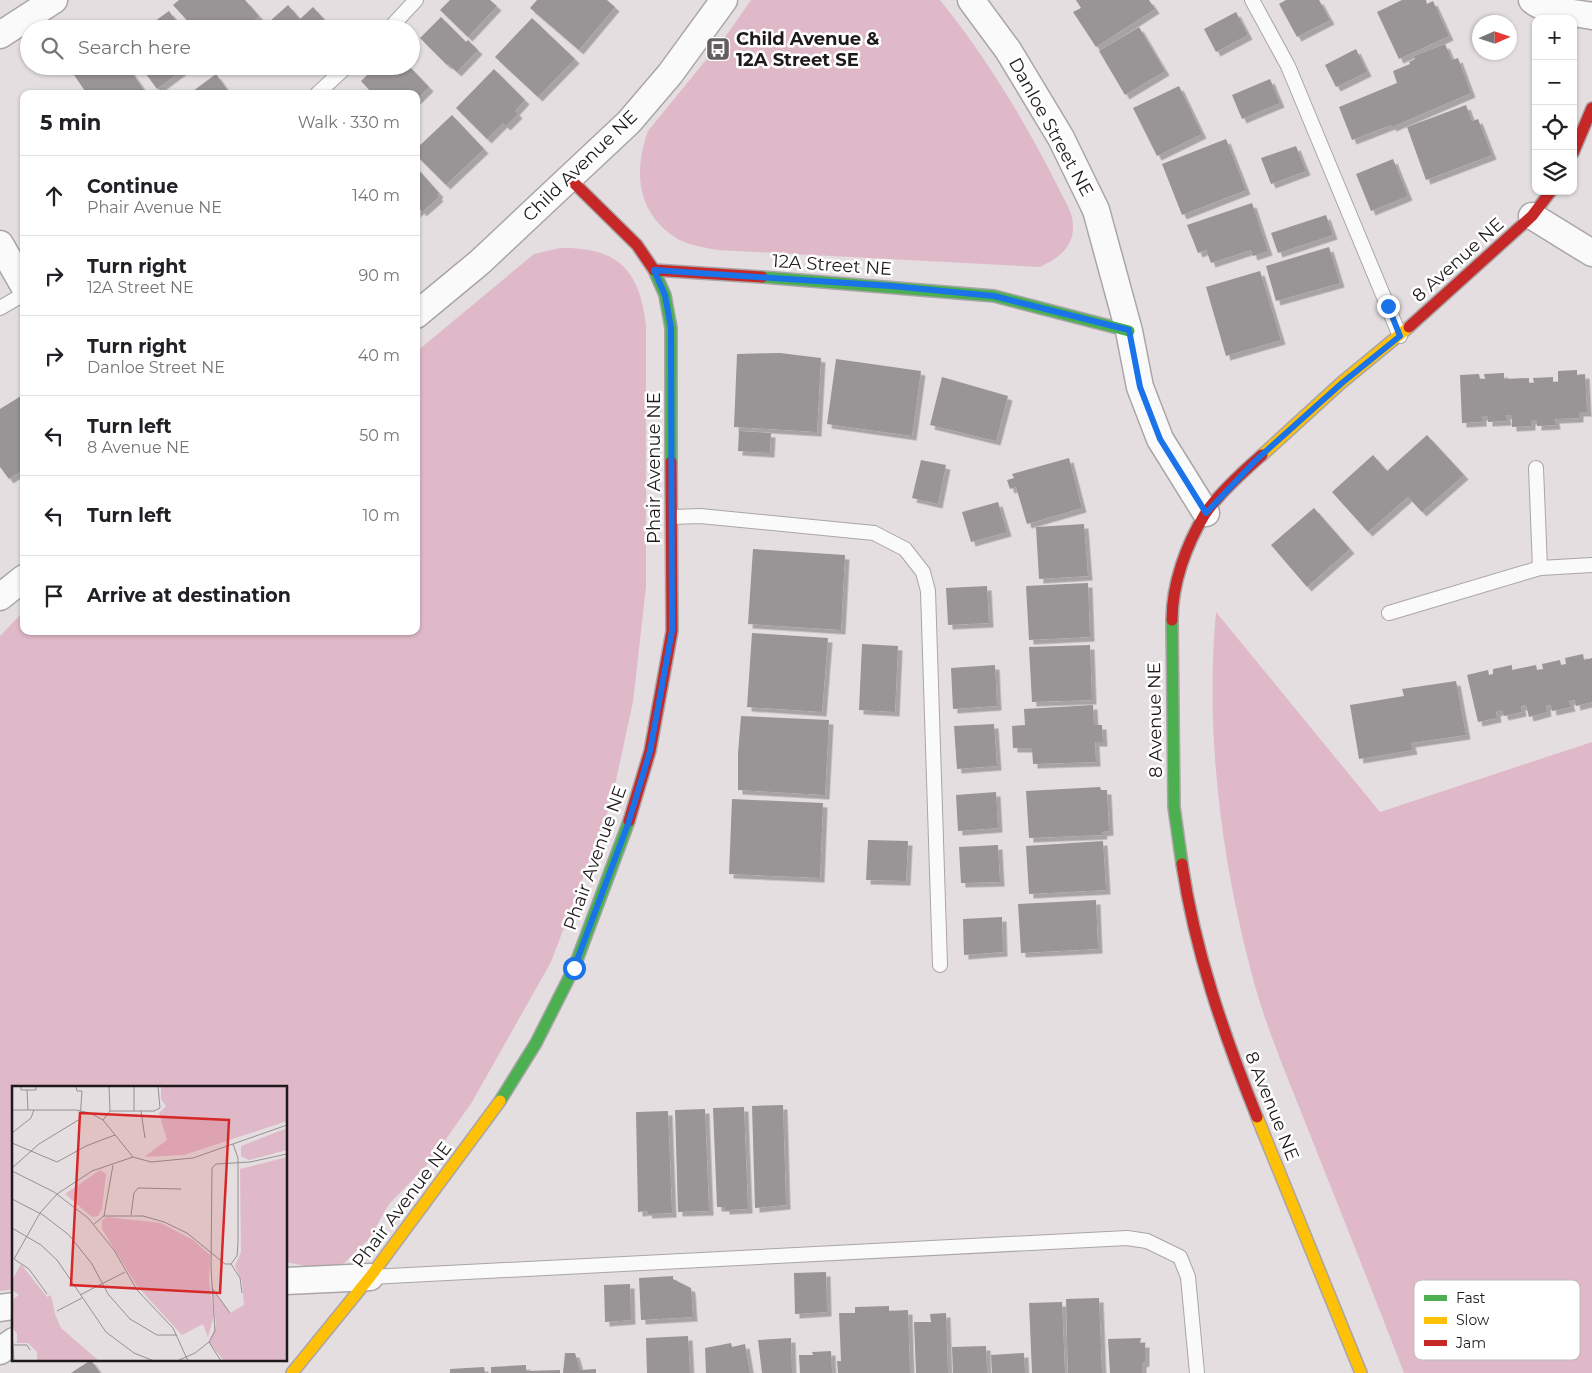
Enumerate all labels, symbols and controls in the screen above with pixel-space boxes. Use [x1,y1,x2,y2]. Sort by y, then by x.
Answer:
north arrow [1472,15,1517,60]
map controls [1532,15,1577,195]
button: + [1532,15,1577,60]
search box [20,20,420,75]
place label: Child Avenue & 12A Street SE [736,28,879,71]
icon: search [38,34,66,62]
text: Search here [78,36,191,59]
bus stop icon: Child Avenue & 12A Street SE [705,36,731,62]
street label: Danloe Street NE [1004,54,1098,200]
button: − [1532,60,1577,105]
button: locate [1532,105,1577,150]
street label: Child Avenue NE [518,106,642,226]
text: 5 min [40,110,101,135]
text: Walk · 330 m [298,113,400,132]
button: layers [1532,150,1577,195]
text: Continue [87,175,178,198]
icon: ahead [40,182,68,210]
text: 140 m [352,186,400,205]
text: Phair Avenue NE [87,198,222,217]
street label: 8 Avenue NE [1408,213,1508,307]
street label: 12A Street NE [771,250,893,280]
text: Turn right [87,255,187,278]
icon: right [40,262,68,290]
text: 90 m [358,266,400,285]
text: 12A Street NE [87,278,194,297]
route end [1377,295,1400,318]
text: Turn right [87,335,187,358]
icon: right [40,342,68,370]
text: 40 m [358,346,400,365]
text: Danloe Street NE [87,358,225,377]
street label: Phair Avenue NE [643,392,665,544]
text: Turn left [87,415,172,438]
icon: left [40,422,68,450]
text: 50 m [359,426,400,445]
text: 8 Avenue NE [87,438,190,457]
icon: left [40,502,68,530]
text: Turn left [87,504,172,527]
text: 10 m [362,506,400,525]
icon: arrive [40,582,68,610]
text: Arrive at destination [87,584,291,607]
street label: 8 Avenue NE [1143,662,1167,778]
street label: Phair Avenue NE [559,783,631,933]
route start [563,957,586,980]
street label: 8 Avenue NE [1240,1048,1304,1164]
inset map [12,1086,288,1360]
street label: Phair Avenue NE [348,1138,456,1272]
legend [1414,1280,1580,1360]
text: Fast [1456,1289,1486,1307]
text: Slow [1456,1311,1490,1329]
text: Jam [1455,1334,1486,1352]

